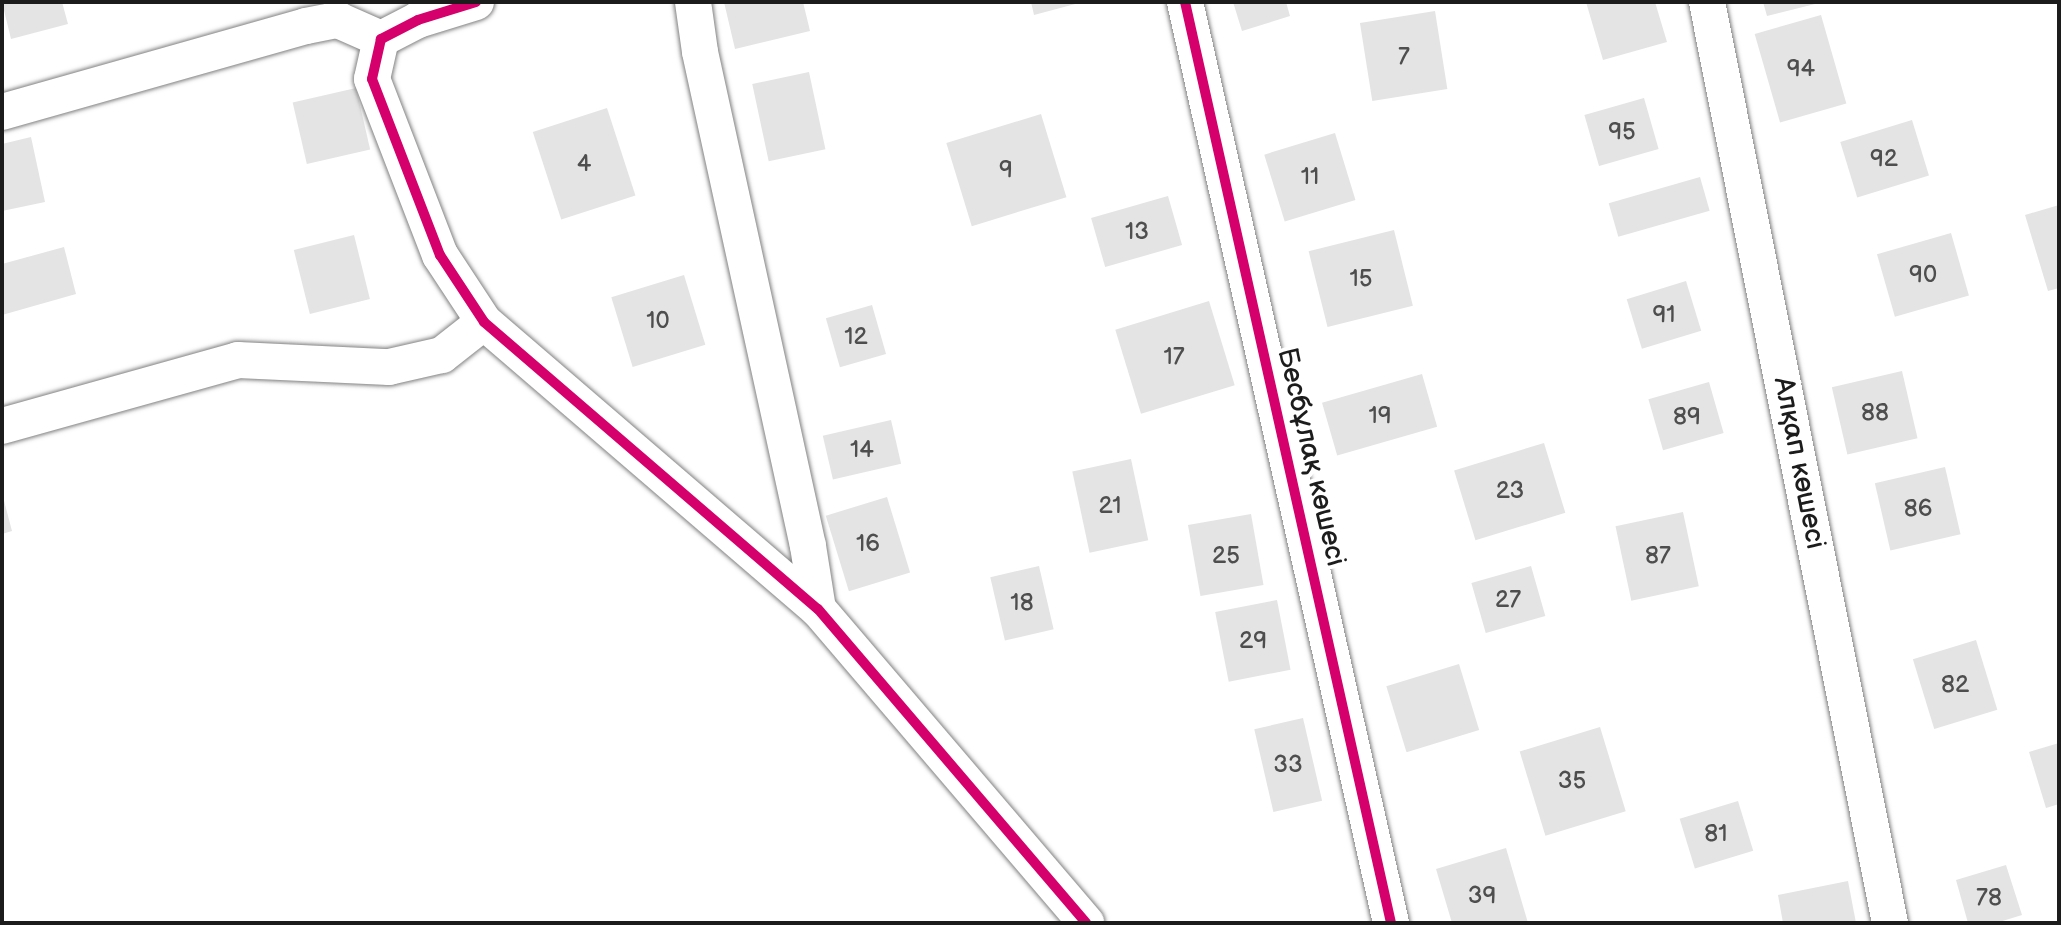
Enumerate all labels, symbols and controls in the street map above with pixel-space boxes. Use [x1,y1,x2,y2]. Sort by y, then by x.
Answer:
house number: 7 [1398,43,1410,71]
house number: 94 [1787,55,1815,83]
house number: 95 [1608,118,1636,146]
house number: 92 [1870,145,1898,173]
house number: 4 [577,150,591,178]
house number: 9 [999,156,1013,184]
house number: 11 [1301,163,1319,191]
house number: 13 [1125,218,1149,246]
house number: 90 [1909,261,1937,289]
house number: 15 [1349,265,1373,293]
house number: 91 [1652,301,1676,329]
house number: 10 [646,307,670,335]
house number: 12 [844,323,868,351]
house number: 17 [1163,343,1185,371]
street label: Бесбұлақ көшесі [1270,345,1352,569]
street label: Алқап көшесі [1766,374,1832,552]
house number: 88 [1861,399,1889,427]
house number: 19 [1368,402,1392,430]
house number: 89 [1673,403,1701,431]
house number: 14 [850,436,874,464]
house number: 23 [1496,477,1524,505]
house number: 21 [1098,492,1122,520]
house number: 86 [1904,495,1932,523]
house number: 16 [856,530,880,558]
house number: 25 [1212,542,1240,570]
house number: 87 [1645,542,1671,570]
house number: 27 [1495,586,1521,614]
house number: 18 [1010,589,1034,617]
house number: 29 [1239,627,1267,655]
house number: 82 [1941,671,1969,699]
house number: 33 [1273,751,1303,779]
house number: 35 [1558,767,1586,795]
house number: 81 [1704,820,1728,848]
house number: 39 [1468,882,1496,910]
house number: 78 [1976,884,2002,912]

